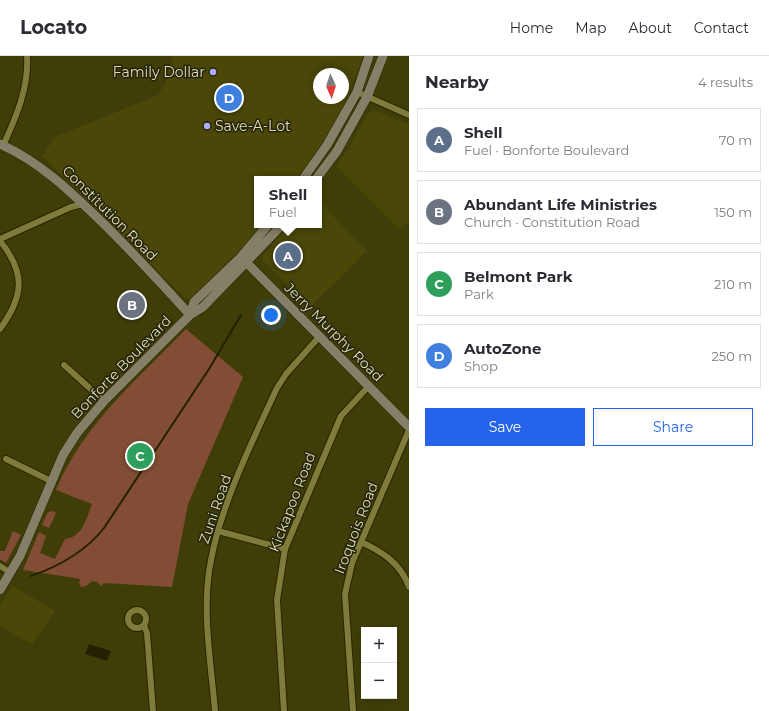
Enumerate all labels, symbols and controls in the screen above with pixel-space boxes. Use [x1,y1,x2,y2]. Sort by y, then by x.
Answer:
text: Locato [20,16,87,39]
text: Home [510,19,553,37]
text: Map [575,19,606,37]
text: About [628,19,672,37]
text: Contact [694,19,749,37]
place label: Family Dollar [113,63,205,81]
marker: Family Dollar [208,67,218,77]
north arrow [313,68,349,104]
text: Nearby [425,72,489,92]
text: 4 results [698,74,753,90]
pin: D [216,83,242,113]
place label: Save-A-Lot [215,117,291,135]
marker: Save-A-Lot [202,121,212,131]
text: Shell [464,123,503,142]
text: A [434,132,444,148]
text: 70 m [719,132,752,148]
text: Fuel · Bonforte Boulevard [464,142,629,158]
street label: Constitution Road [59,162,161,264]
popup [254,176,322,228]
text: Shell [269,185,307,204]
text: Abundant Life Ministries [464,195,657,214]
text: Fuel [269,204,297,220]
text: B [434,204,444,220]
text: 150 m [714,204,752,220]
text: Church · Constitution Road [464,214,640,230]
pin: A [275,241,301,271]
text: Belmont Park [464,267,572,286]
text: C [434,276,444,292]
text: 210 m [714,276,752,292]
street label: Jerry Murphy Road [280,278,387,385]
text: Park [464,286,494,302]
pin: B [119,290,145,320]
your location [261,305,281,325]
street label: Bonforte Boulevard [67,312,175,422]
text: AutoZone [464,339,541,358]
text: D [434,348,444,364]
text: 250 m [711,348,752,364]
text: Shop [464,358,498,374]
button: Save [425,408,585,446]
button: Share [593,408,753,446]
pin: C [127,441,153,471]
street label: Kickapoo Road [265,450,319,554]
street label: Zuni Road [195,472,235,546]
street label: Iroquois Road [330,479,382,577]
map controls [361,627,397,699]
button: + [361,627,397,663]
button: − [361,663,397,699]

